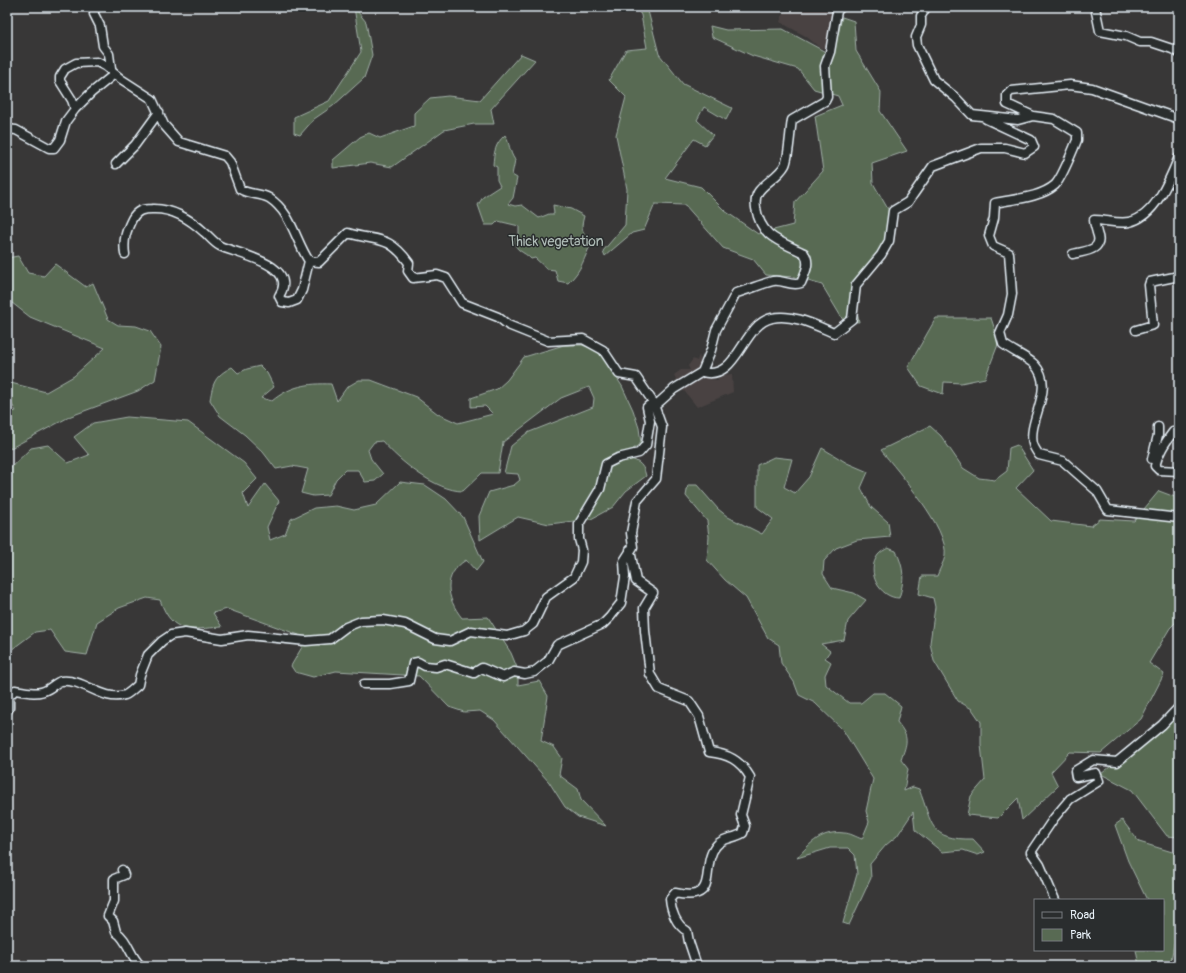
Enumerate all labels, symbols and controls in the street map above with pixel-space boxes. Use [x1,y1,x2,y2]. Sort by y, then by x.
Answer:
park label: Thick vegetation [508,233,604,250]
legend [1034,899,1164,951]
text: Road [1070,908,1095,923]
text: Park [1070,928,1091,943]

